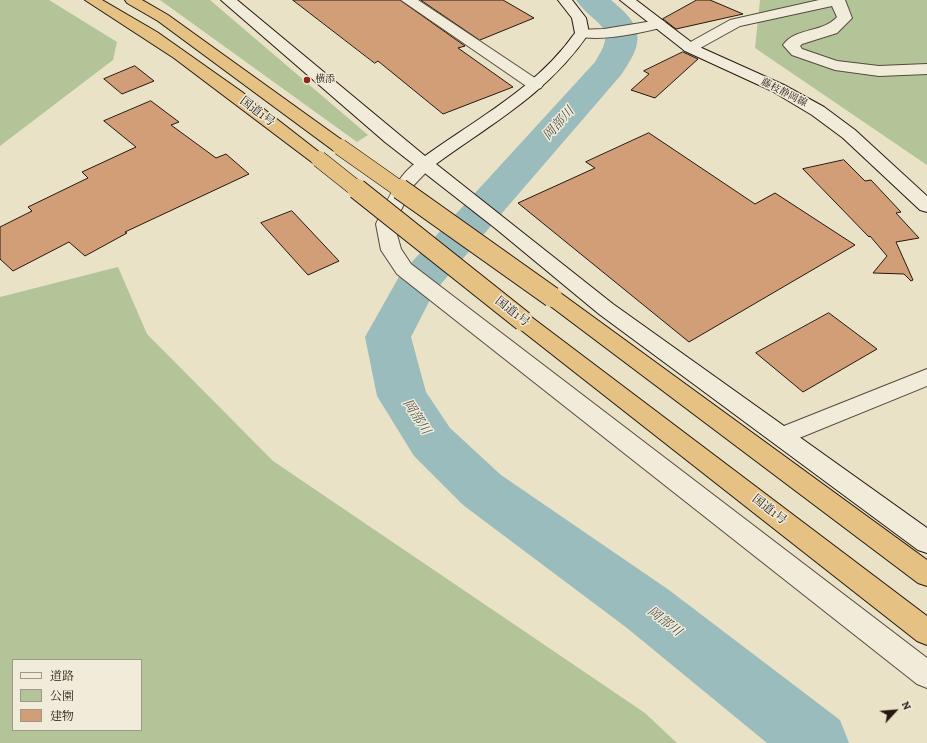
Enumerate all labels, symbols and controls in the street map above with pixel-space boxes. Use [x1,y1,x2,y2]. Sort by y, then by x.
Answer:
place label: 横添 [315,74,335,86]
marker: 横添 [302,75,312,85]
street label: 藤枝静岡線 [759,76,809,110]
street label: 国道1号 [237,94,277,130]
water label: 岡部川 [540,104,578,144]
street label: 国道1号 [492,294,532,330]
water label: 岡部川 [399,396,433,438]
street label: 国道1号 [749,492,789,528]
water label: 岡部川 [644,604,684,640]
legend [12,659,142,731]
text: 道路 [50,668,74,684]
text: 公園 [50,688,74,704]
north arrow [875,691,915,731]
text: N [898,699,915,712]
text: 建物 [50,708,74,724]

